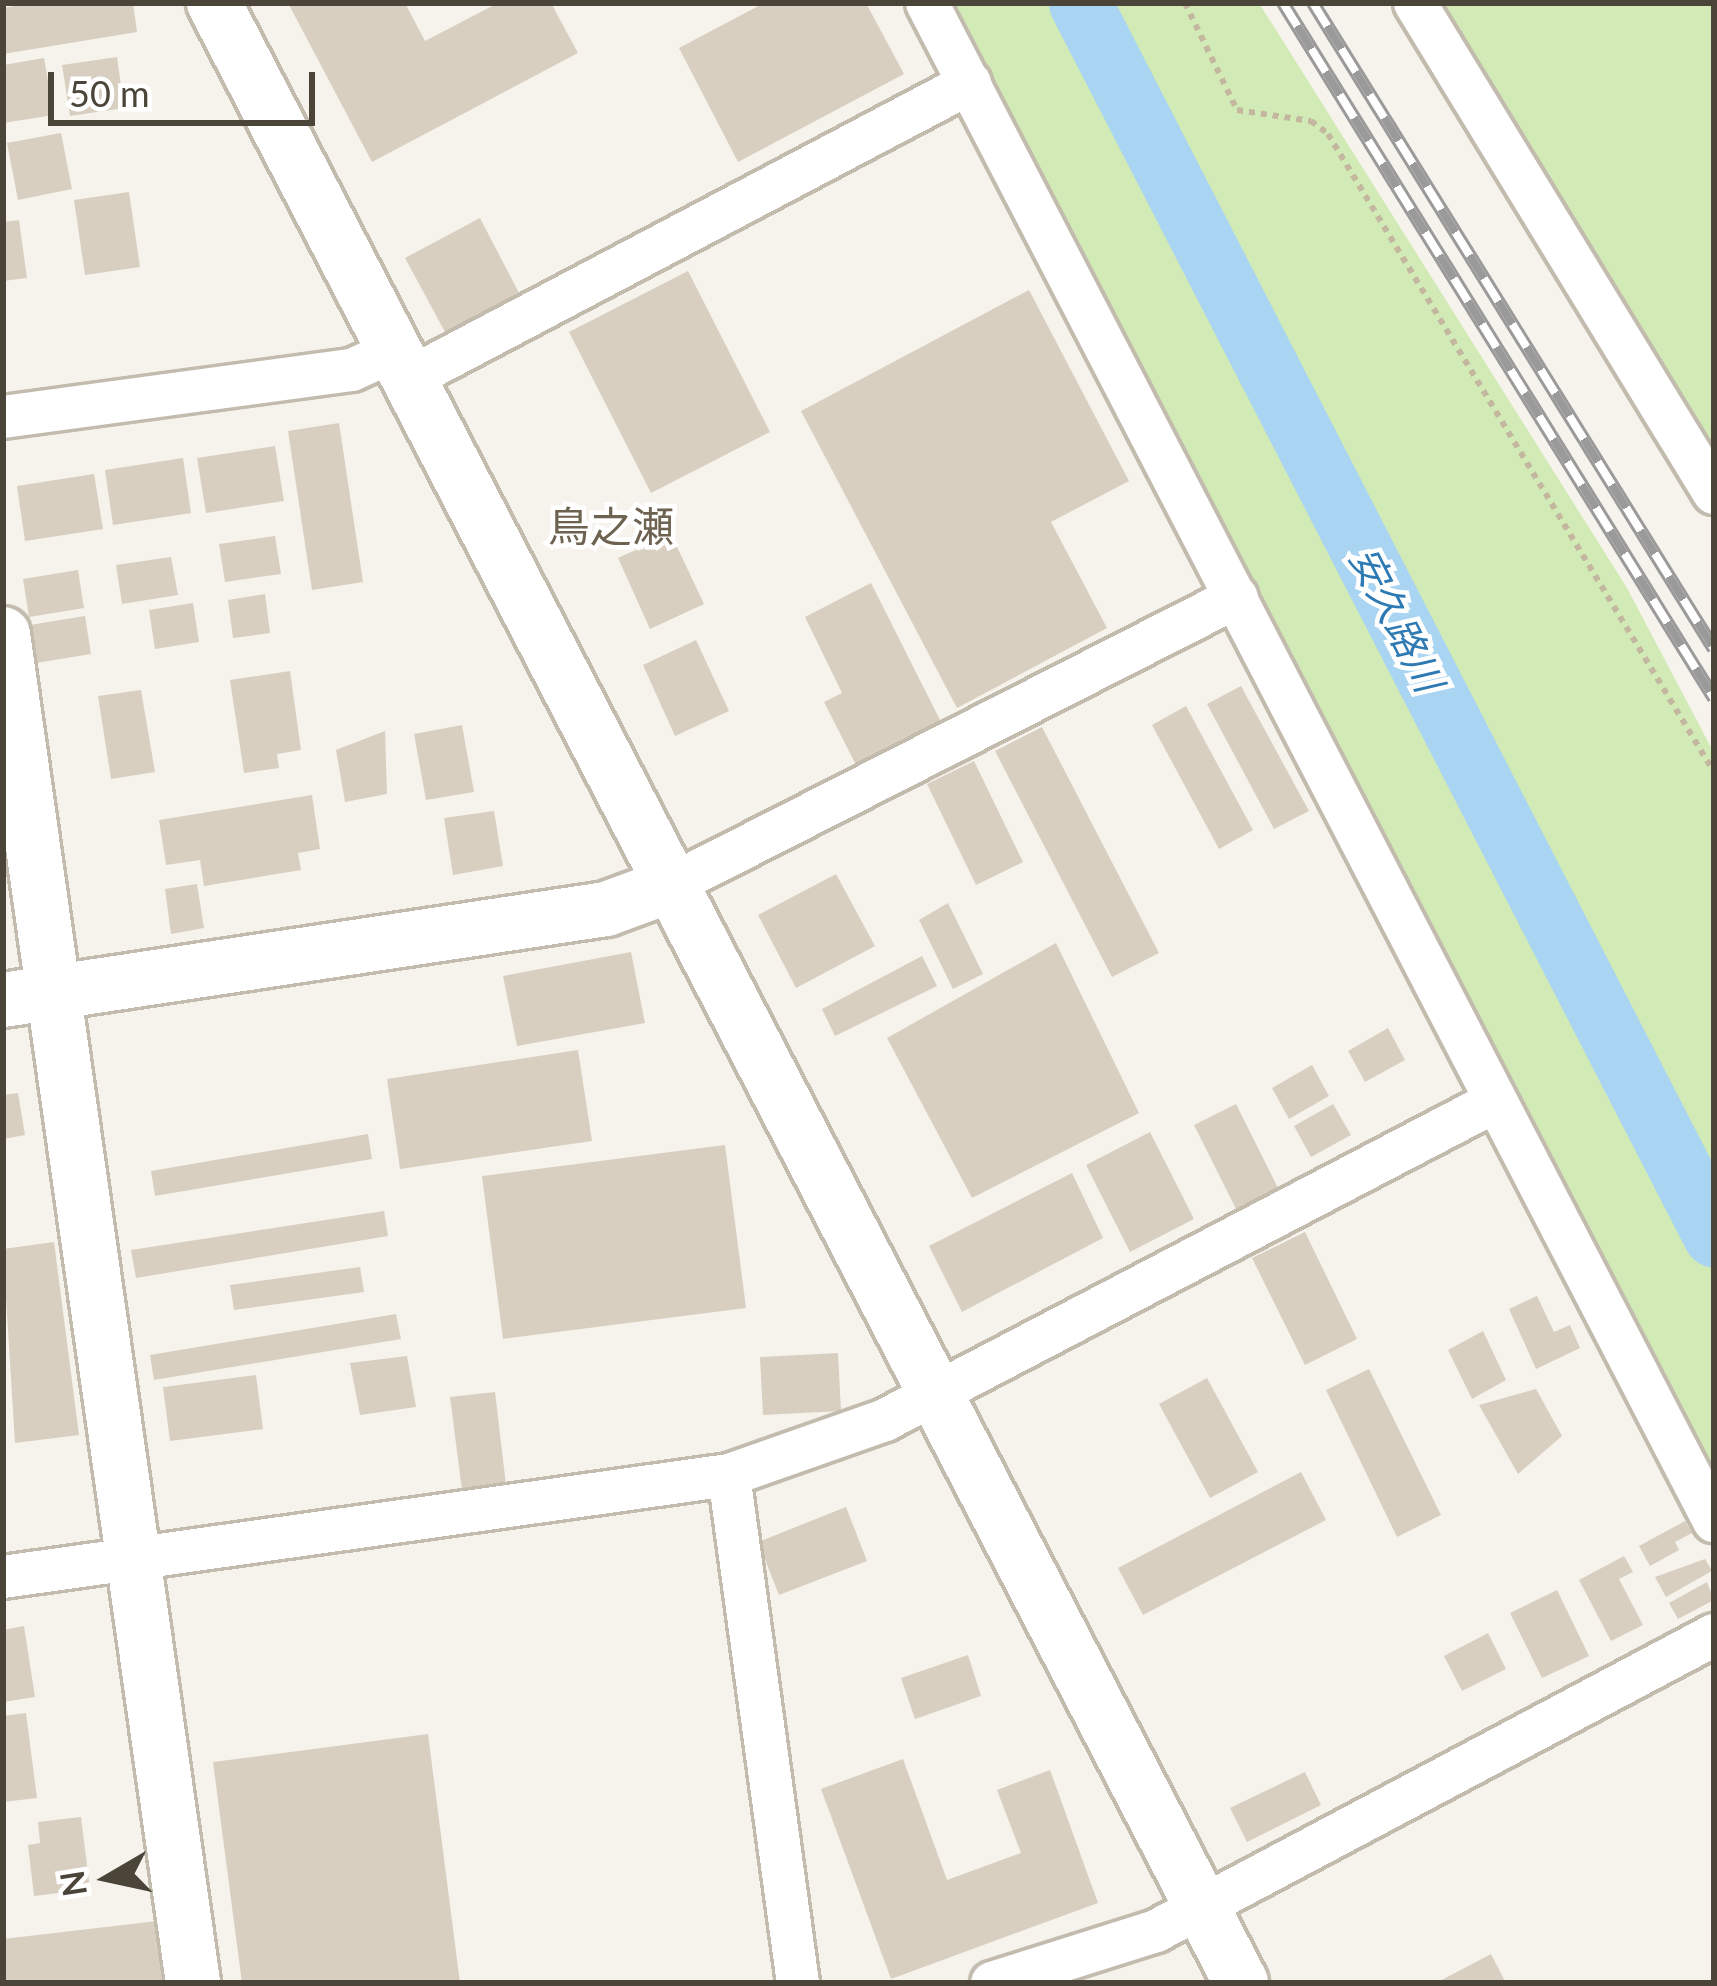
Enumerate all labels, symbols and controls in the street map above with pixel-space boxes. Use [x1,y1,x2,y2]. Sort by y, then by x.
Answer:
scale bar [54,48,321,122]
text: 50 m [69,71,150,115]
district label: 鳥之瀬 [548,501,674,551]
water label: 安久路川 [1341,539,1453,699]
north arrow [48,1818,168,1938]
text: N [51,1868,94,1899]

